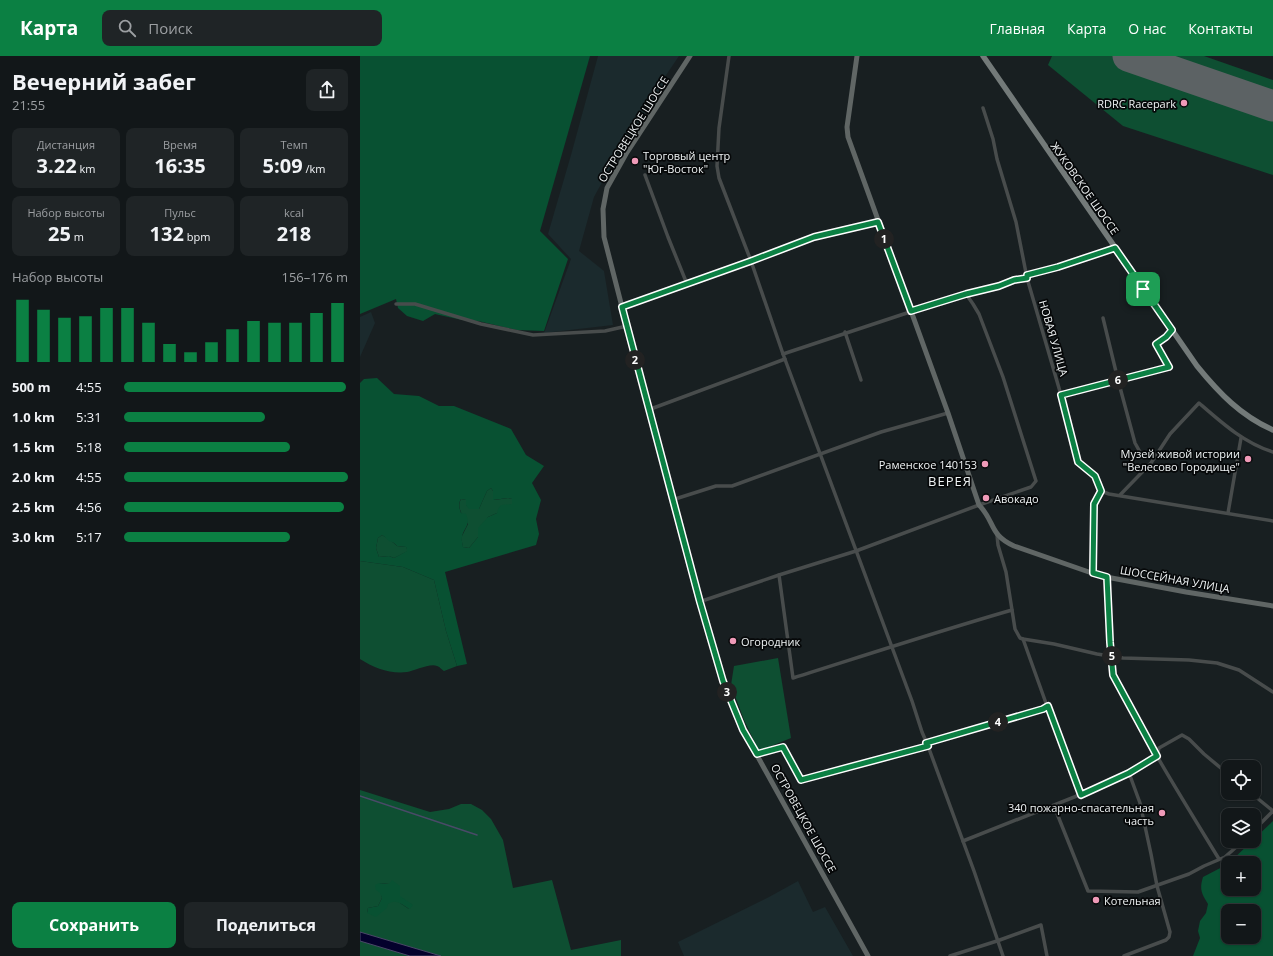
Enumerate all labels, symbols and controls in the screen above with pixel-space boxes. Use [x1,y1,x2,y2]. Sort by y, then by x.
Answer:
search box [102,10,382,46]
text: Карта [20,15,78,41]
icon: search [116,17,138,39]
text: Поиск [148,18,193,38]
text: Главная [990,19,1045,38]
text: Карта [1067,19,1106,38]
text: О нас [1128,19,1166,38]
text: Контакты [1188,19,1253,38]
text: Вечерний забег [12,66,196,96]
button: share [306,69,348,111]
street label: ОСТРОВЕЦКОЕ ШОССЕ [594,73,672,185]
text: 21:55 [12,96,45,114]
place label: RDRC Racepark [1097,96,1176,111]
marker: RDRC Racepark [1179,98,1189,108]
text: Дистанция [37,137,95,152]
text: Время [163,137,197,152]
text: Темп [280,137,308,152]
street label: ЖУКОВСКОЕ ШОССЕ [1047,139,1123,237]
place label: Торговый центр "Юг-Восток" [643,148,731,176]
text: 3.22 [37,152,77,179]
text: 16:35 [154,152,206,179]
text: 5:09 [263,152,303,179]
marker: Торговый центр "Юг-Восток" [630,156,640,166]
text: km [77,161,95,176]
text: /km [303,161,325,176]
text: Набор высоты [27,205,105,220]
text: Пульс [164,205,196,220]
text: kcal [284,205,304,220]
text: 25 [48,220,71,247]
text: 132 [150,220,184,247]
text: 218 [277,220,311,247]
text: m [71,229,84,244]
text: bpm [184,229,210,244]
pin: 1 [874,229,894,249]
text: 1 [881,231,887,246]
text: Набор высоты [12,268,103,286]
text: 156–176 m [281,268,348,286]
pin [1126,272,1160,306]
icon: arrive [1132,278,1154,300]
street label: НОВАЯ УЛИЦА [1036,298,1072,378]
pin: 2 [625,350,645,370]
text: 2 [632,352,638,367]
pin: 6 [1108,370,1128,390]
text: 6 [1115,372,1121,387]
text: 500 m [12,378,50,396]
text: 4:55 [76,378,102,396]
text: 1.0 km [12,408,55,426]
text: 5:31 [76,408,102,426]
text: 1.5 km [12,438,55,456]
text: 5:18 [76,438,102,456]
place label: Музей живой истории "Велесово Городище" [1121,446,1240,474]
marker: Музей живой истории "Велесово Городище" [1243,454,1253,464]
place label: Раменское 140153 [879,457,977,472]
marker: Раменское 140153 [980,459,990,469]
text: 2.0 km [12,468,55,486]
text: 4:55 [76,468,102,486]
district label: ВЕРЕЯ [928,472,972,490]
place label: Авокадо [994,491,1039,506]
marker: Авокадо [981,493,991,503]
text: 2.5 km [12,498,55,516]
text: 4:56 [76,498,102,516]
text: 3.0 km [12,528,55,546]
text: 5:17 [76,528,102,546]
street label: ШОССЕЙНАЯ УЛИЦА [1119,562,1231,596]
place label: Огородник [741,634,801,649]
marker: Огородник [728,636,738,646]
pin: 5 [1102,646,1122,666]
text: 5 [1109,648,1115,663]
pin: 3 [717,682,737,702]
text: 3 [724,684,730,699]
pin: 4 [988,712,1008,732]
text: 4 [995,714,1001,729]
map controls [1221,760,1261,944]
button: locate [1221,760,1261,800]
street label: ОСТРОВЕЦКОЕ ШОССЕ [768,761,840,875]
place label: 340 пожарно-спасательная часть [1008,800,1154,828]
marker: 340 пожарно-спасательная часть [1157,808,1167,818]
button: layers [1221,808,1261,848]
button: + [1221,856,1261,896]
place label: Котельная [1104,893,1161,908]
marker: Котельная [1091,895,1101,905]
button: Сохранить [12,902,176,948]
button: Поделиться [184,902,348,948]
button: − [1221,904,1261,944]

